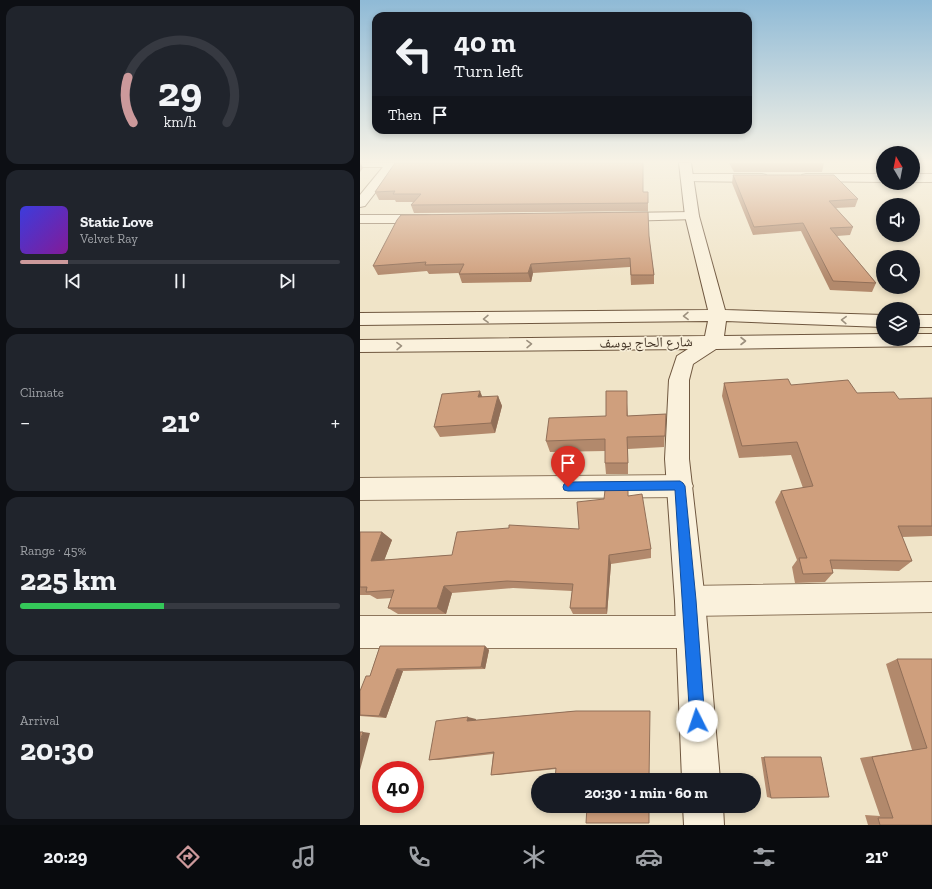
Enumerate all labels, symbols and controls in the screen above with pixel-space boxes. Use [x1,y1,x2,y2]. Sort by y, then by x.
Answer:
text: 40 m [454,26,516,59]
icon: left [388,28,440,80]
text: Turn left [454,60,523,82]
text: 29 [158,67,202,117]
icon: arrive [429,104,451,126]
text: Then [388,106,421,124]
text: km/h [164,113,196,130]
north arrow [876,146,920,190]
map controls [876,146,920,346]
button: sound [876,198,920,242]
text: Static Love [80,213,153,231]
text: Velvet Ray [80,231,138,246]
button: search [876,250,920,294]
icon: previous [62,270,84,292]
icon: pause [169,270,191,292]
icon: next [276,270,298,292]
button: layers [876,302,920,346]
one-way arrow [683,312,689,320]
one-way arrow [483,314,489,323]
one-way arrow [841,316,847,324]
street label: شارع الحاج يوسف [599,333,693,353]
one-way arrow [740,337,746,345]
one-way arrow [526,340,532,348]
one-way arrow [396,342,402,350]
text: Climate [20,385,64,400]
text: 21° [161,404,200,440]
text: − [20,409,30,436]
text: + [331,409,340,436]
pin [551,446,585,487]
icon: arrive [557,452,579,474]
text: Range · 45% [20,543,86,558]
text: 225 km [20,562,116,598]
position arrow [676,700,718,742]
text: Arrival [20,713,59,728]
text: 20:30 [20,732,94,768]
speed limit sign: 40 [372,761,424,813]
text: 20:30 · 1 min · 60 m [584,784,708,802]
icon: directions [174,843,202,871]
icon: music [290,843,318,871]
icon: phone [405,843,433,871]
icon: climate [520,843,548,871]
icon: car [635,843,663,871]
icon: filters [750,843,778,871]
text: 20:29 [44,846,87,868]
text: 21° [865,846,888,868]

